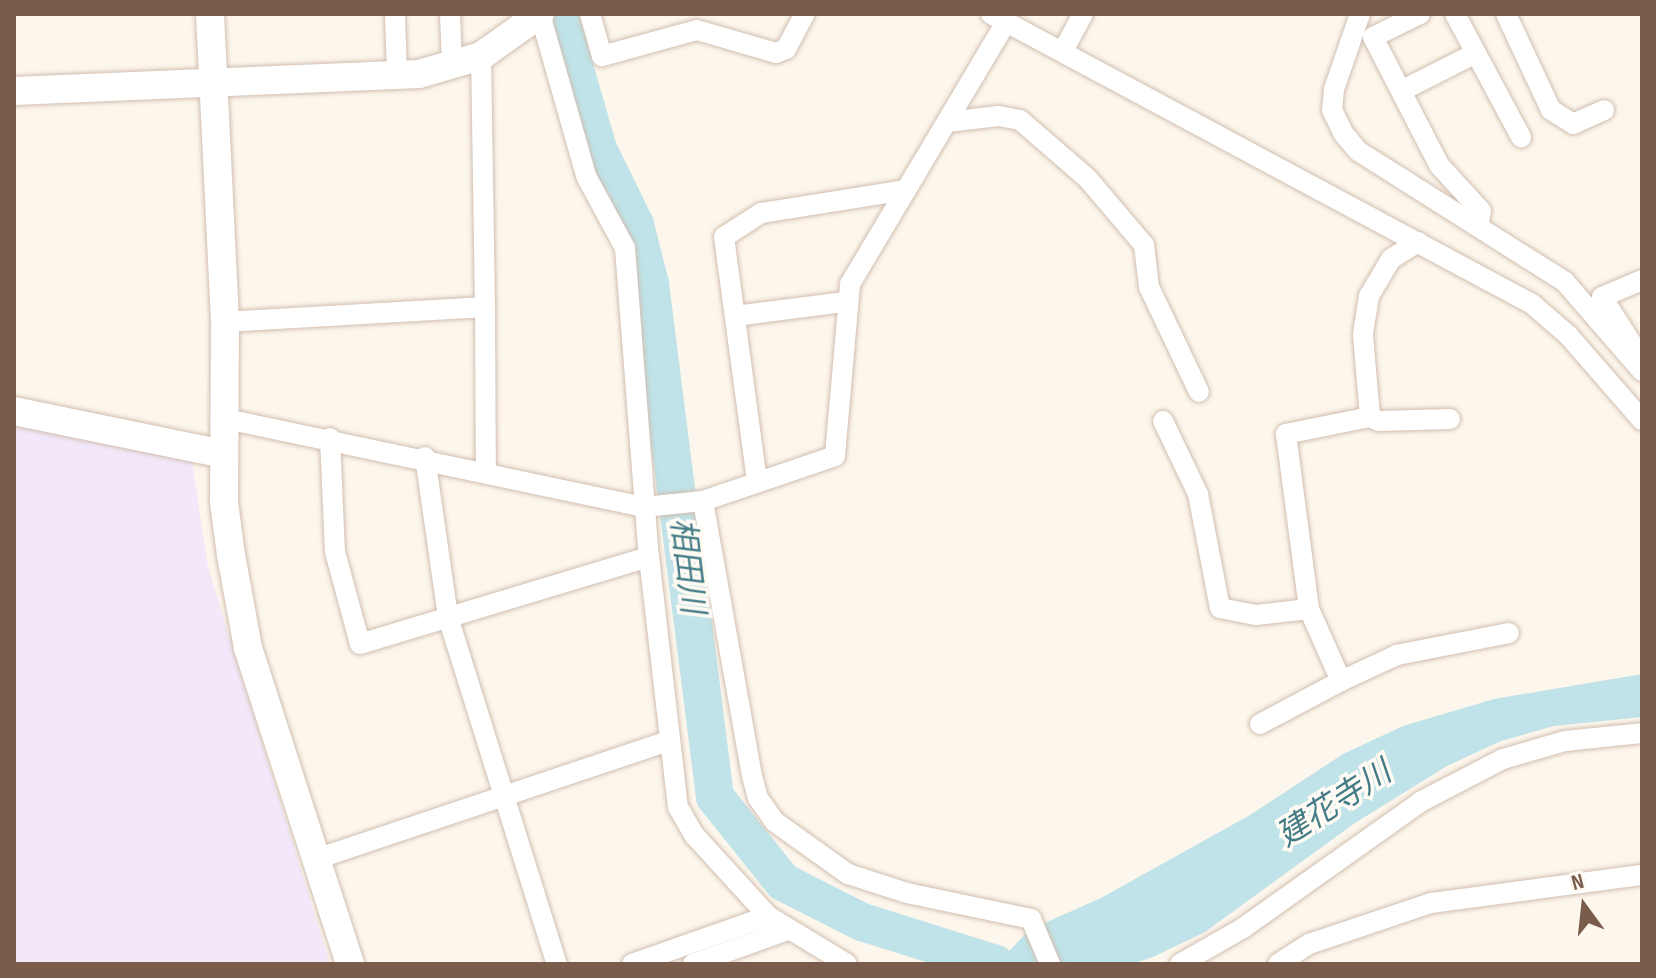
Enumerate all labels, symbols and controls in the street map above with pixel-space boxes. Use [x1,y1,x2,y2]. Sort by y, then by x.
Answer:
water label: 相田川 [661,516,711,616]
water label: 建花寺川 [1271,754,1399,856]
north arrow [1544,866,1624,946]
text: N [1568,868,1587,897]

